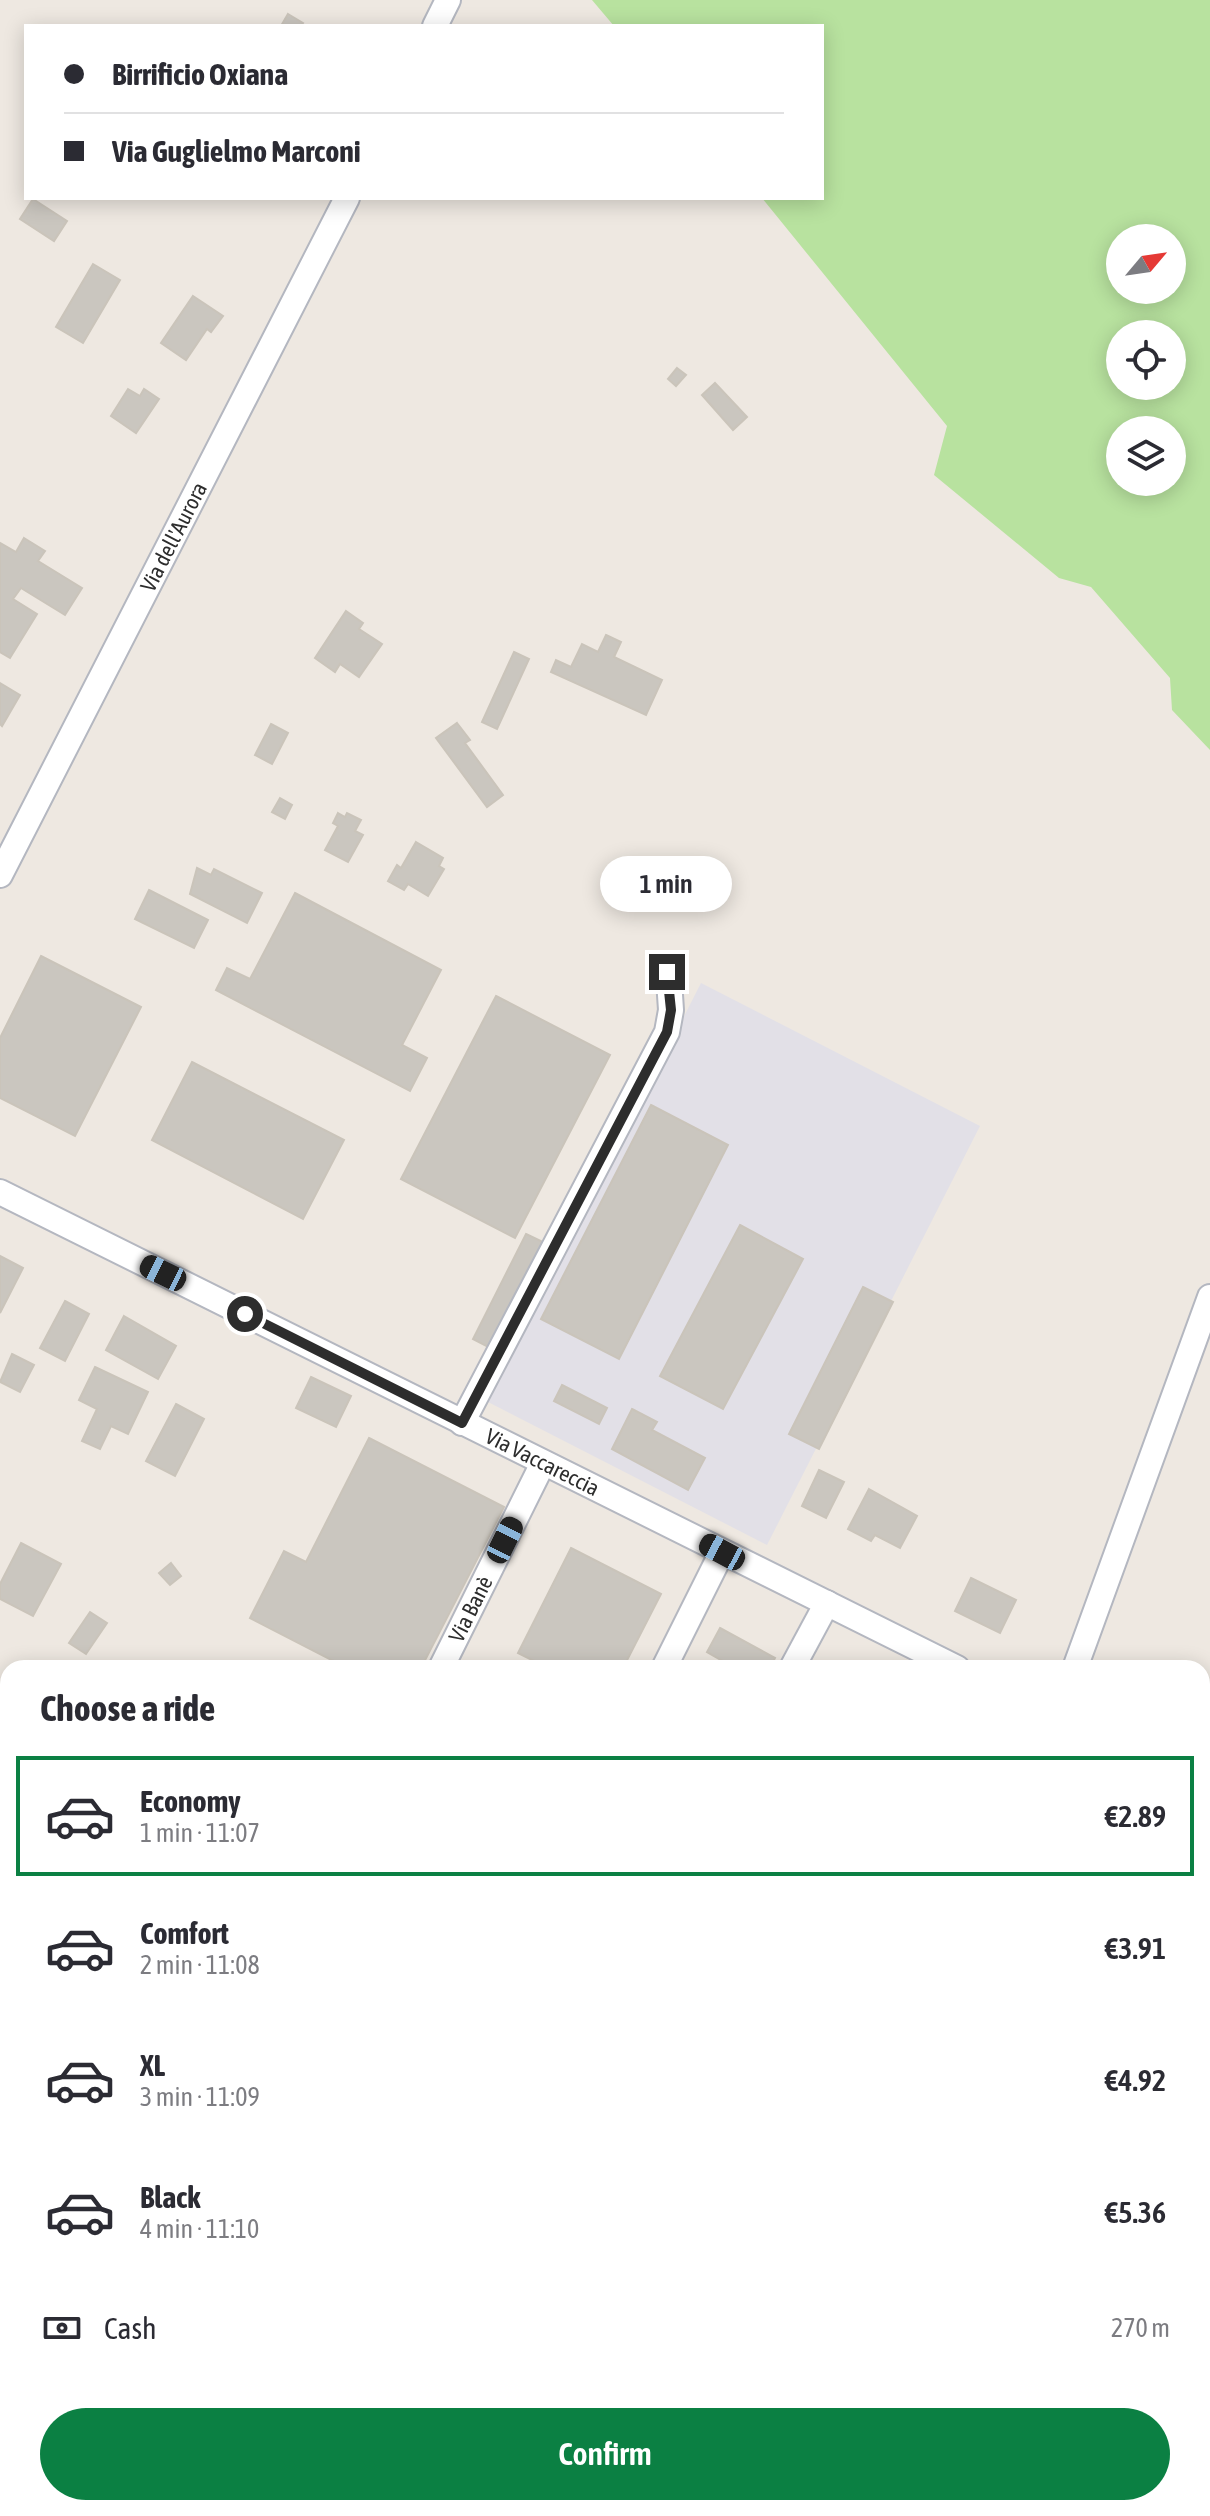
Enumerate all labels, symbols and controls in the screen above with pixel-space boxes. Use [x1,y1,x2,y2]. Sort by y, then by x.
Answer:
text: Birrificio Oxiana [112,57,288,91]
text: Via Guglielmo Marconi [112,134,361,168]
north arrow [1106,224,1186,304]
map controls [1106,224,1186,496]
button: locate [1106,320,1186,400]
button: layers [1106,416,1186,496]
street label: Via dell'Aurora [135,478,212,596]
callout: 1 min [601,856,733,912]
text: 1 min [639,869,693,899]
route end [649,954,685,990]
car [136,1252,190,1294]
route start [227,1296,263,1332]
street label: Via Vaccareccia [481,1423,604,1501]
car [484,1513,526,1567]
car [695,1530,749,1574]
street label: Via Banè [443,1572,498,1646]
text: Choose a ride [40,1687,215,1729]
icon: car [44,1780,116,1852]
text: Economy [140,1784,241,1818]
text: €2.89 [1105,1799,1166,1833]
text: 1 min · 11:07 [140,1818,260,1848]
icon: car [44,1912,116,1984]
text: Comfort [140,1916,229,1950]
text: €3.91 [1105,1931,1166,1965]
text: 2 min · 11:08 [140,1950,260,1980]
icon: car [44,2044,116,2116]
text: XL [140,2048,165,2082]
text: €4.92 [1105,2063,1166,2097]
text: 3 min · 11:09 [140,2082,260,2112]
icon: car [44,2176,116,2248]
text: Black [140,2180,200,2214]
text: €5.36 [1105,2195,1166,2229]
text: 4 min · 11:10 [140,2214,259,2244]
icon: cash [40,2306,84,2350]
text: Cash [104,2311,157,2345]
text: 270 m [1111,2313,1170,2343]
button: Confirm [40,2408,1170,2500]

